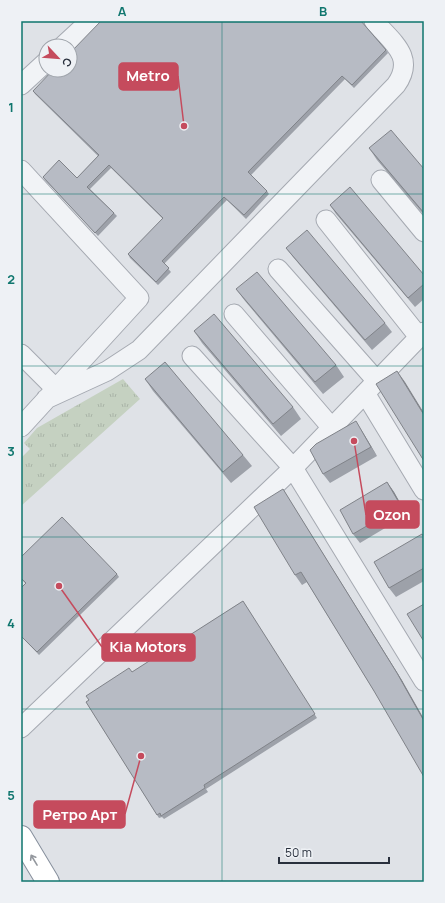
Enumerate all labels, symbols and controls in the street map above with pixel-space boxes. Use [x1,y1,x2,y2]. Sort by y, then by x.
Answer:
text: A [118,2,127,20]
text: B [319,2,327,20]
north arrow [38,38,78,78]
text: С [59,56,76,70]
callout: Metro [119,63,178,90]
text: Metro [126,65,170,86]
text: 1 [8,98,14,116]
text: 2 [7,270,15,288]
text: 3 [7,442,15,460]
callout: Ozon [366,501,419,528]
text: Ozon [373,504,411,525]
text: 4 [7,614,15,632]
callout: Kia Motors [102,634,195,661]
text: Kia Motors [110,636,186,657]
text: 5 [7,786,15,804]
callout: Ретро Арт [34,801,125,828]
text: Ретро Арт [42,804,118,825]
scale bar [279,839,389,865]
text: 50 m [285,844,312,861]
one-way arrow [30,854,38,866]

